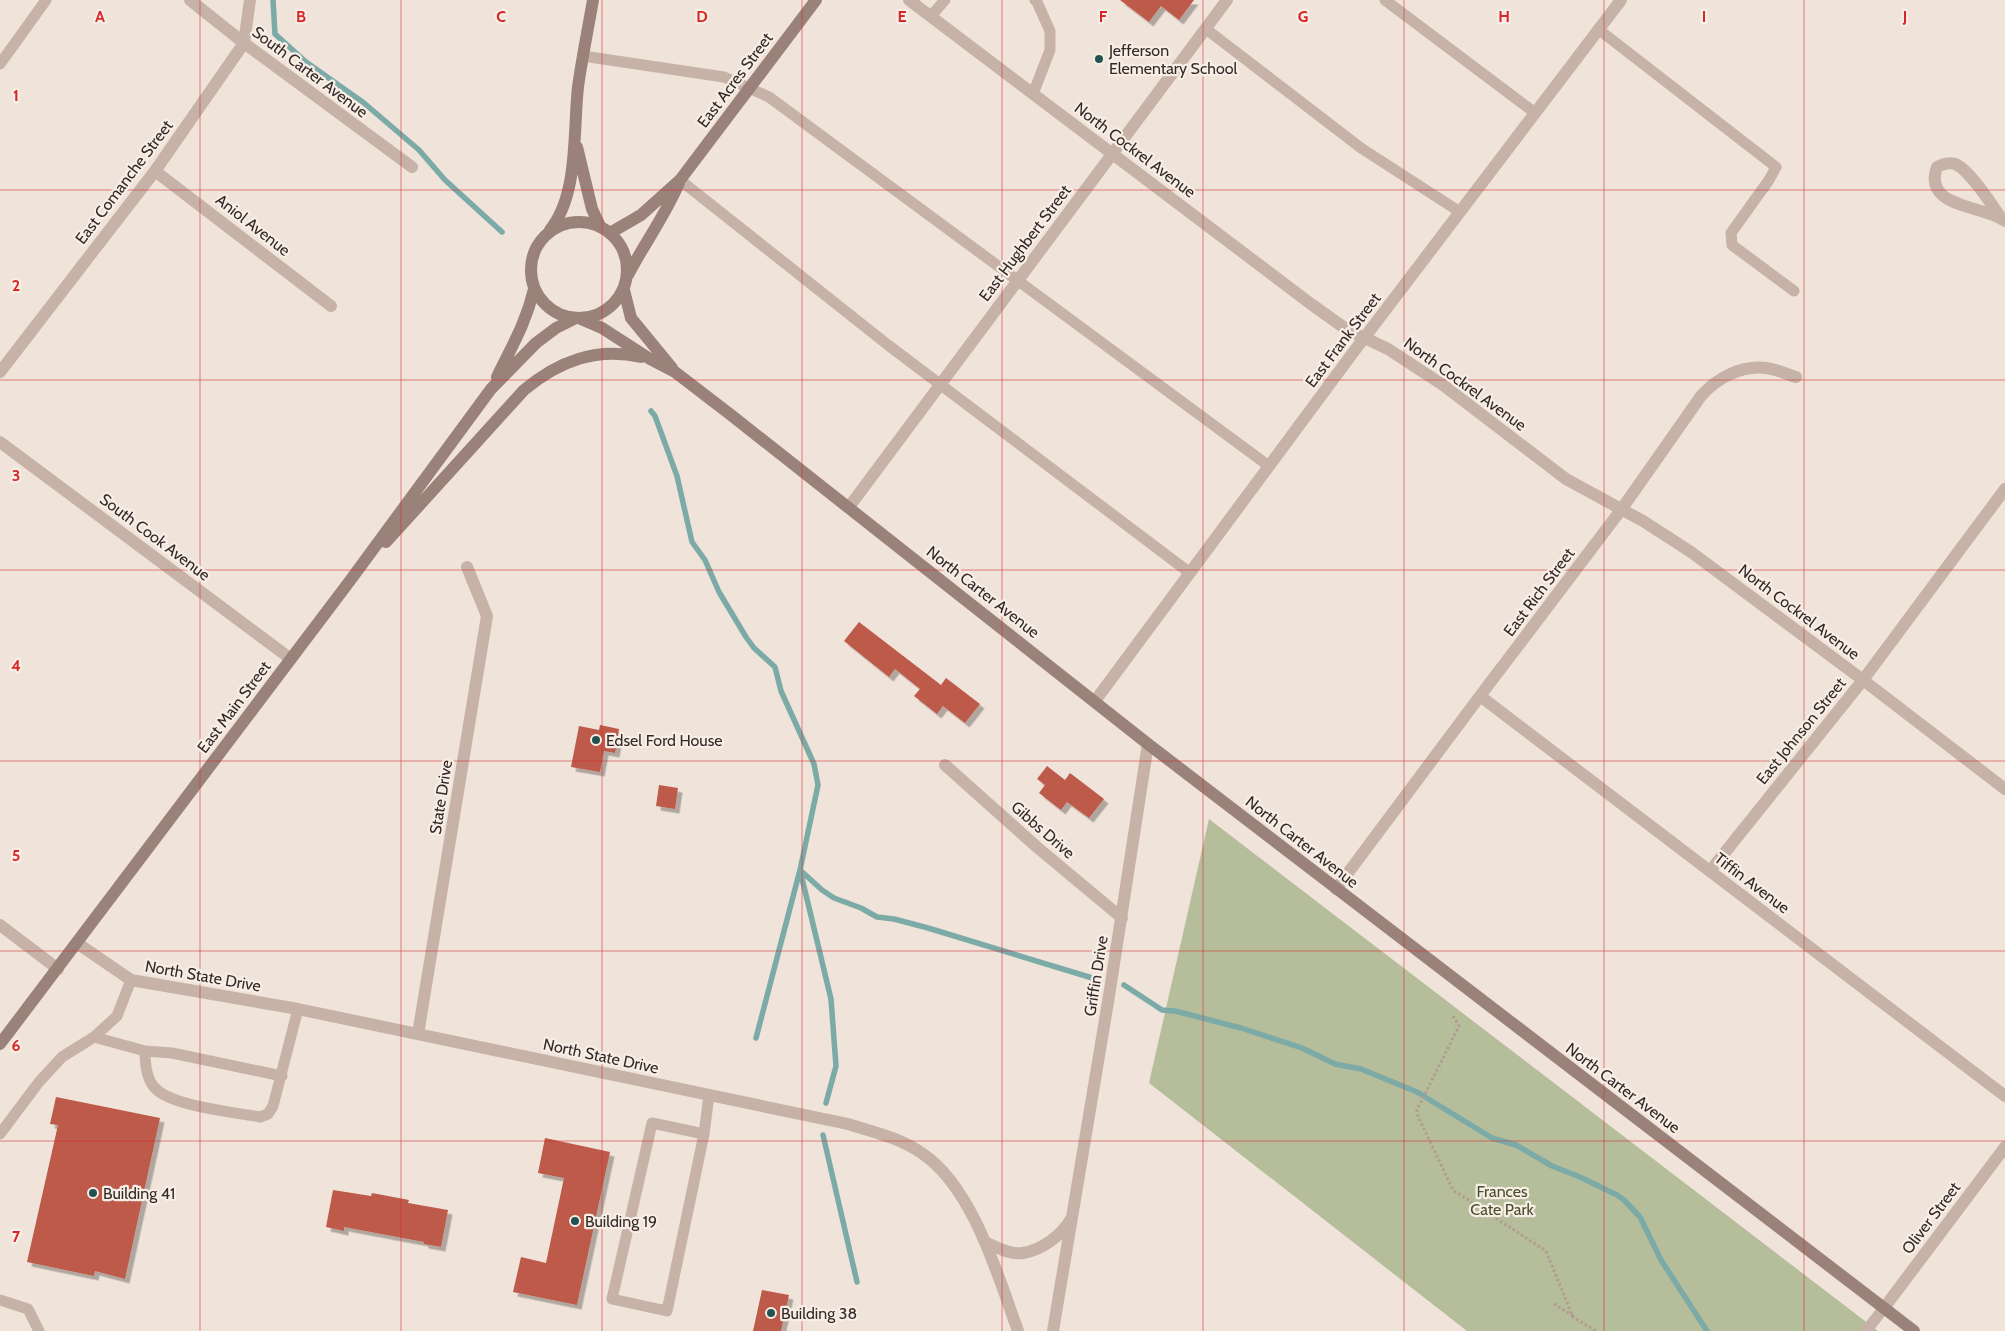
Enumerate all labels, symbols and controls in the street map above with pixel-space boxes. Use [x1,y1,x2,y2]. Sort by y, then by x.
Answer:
text: A [95,7,105,26]
text: B [296,7,306,26]
text: C [496,7,506,26]
text: D [696,7,708,26]
text: E [897,7,907,26]
text: F [1099,7,1108,26]
text: G [1298,7,1308,26]
text: H [1498,7,1510,26]
text: I [1702,7,1706,26]
text: J [1902,7,1907,26]
street label: South Carter Avenue [248,22,372,122]
street label: East Acres Street [693,28,777,131]
place label: Jefferson Elementary School [1108,41,1237,78]
marker: Jefferson Elementary School [1093,53,1105,65]
text: 1 [13,86,19,105]
street label: North Cockrel Avenue [1071,98,1199,202]
street label: East Comanche Street [71,116,177,248]
street label: East Hughbert Street [975,181,1075,305]
street label: Aniol Avenue [212,190,294,260]
text: 2 [12,276,20,295]
street label: East Frank Street [1301,289,1385,391]
street label: North Cockrel Avenue [1400,333,1530,435]
text: 3 [12,466,20,485]
street label: South Cook Avenue [96,489,214,585]
street label: North Carter Avenue [923,542,1043,642]
street label: East Rich Street [1500,544,1579,640]
street label: North Cockrel Avenue [1735,560,1863,664]
text: 4 [11,656,21,675]
street label: East Main Street [193,657,275,757]
street label: East Johnson Street [1752,673,1850,788]
place label: Edsel Ford House [606,731,723,750]
marker: Edsel Ford House [590,734,602,746]
street label: State Drive [426,758,456,836]
street label: North Carter Avenue [1242,792,1362,892]
street label: Gibbs Drive [1007,797,1079,863]
text: 5 [12,846,20,865]
street label: Tiffin Avenue [1711,849,1793,917]
street label: Griffin Drive [1080,934,1112,1018]
street label: North State Drive [143,956,263,996]
street label: North State Drive [542,1034,660,1078]
text: 6 [12,1036,21,1055]
street label: North Carter Avenue [1562,1039,1684,1137]
street label: Oliver Street [1898,1178,1965,1258]
park label: Frances Cate Park [1470,1182,1534,1219]
place label: Building 41 [103,1184,175,1203]
marker: Building 41 [87,1187,99,1199]
place label: Building 19 [585,1212,657,1231]
marker: Building 19 [569,1215,581,1227]
text: 7 [12,1227,21,1246]
place label: Building 38 [781,1304,857,1323]
marker: Building 38 [765,1307,777,1319]

